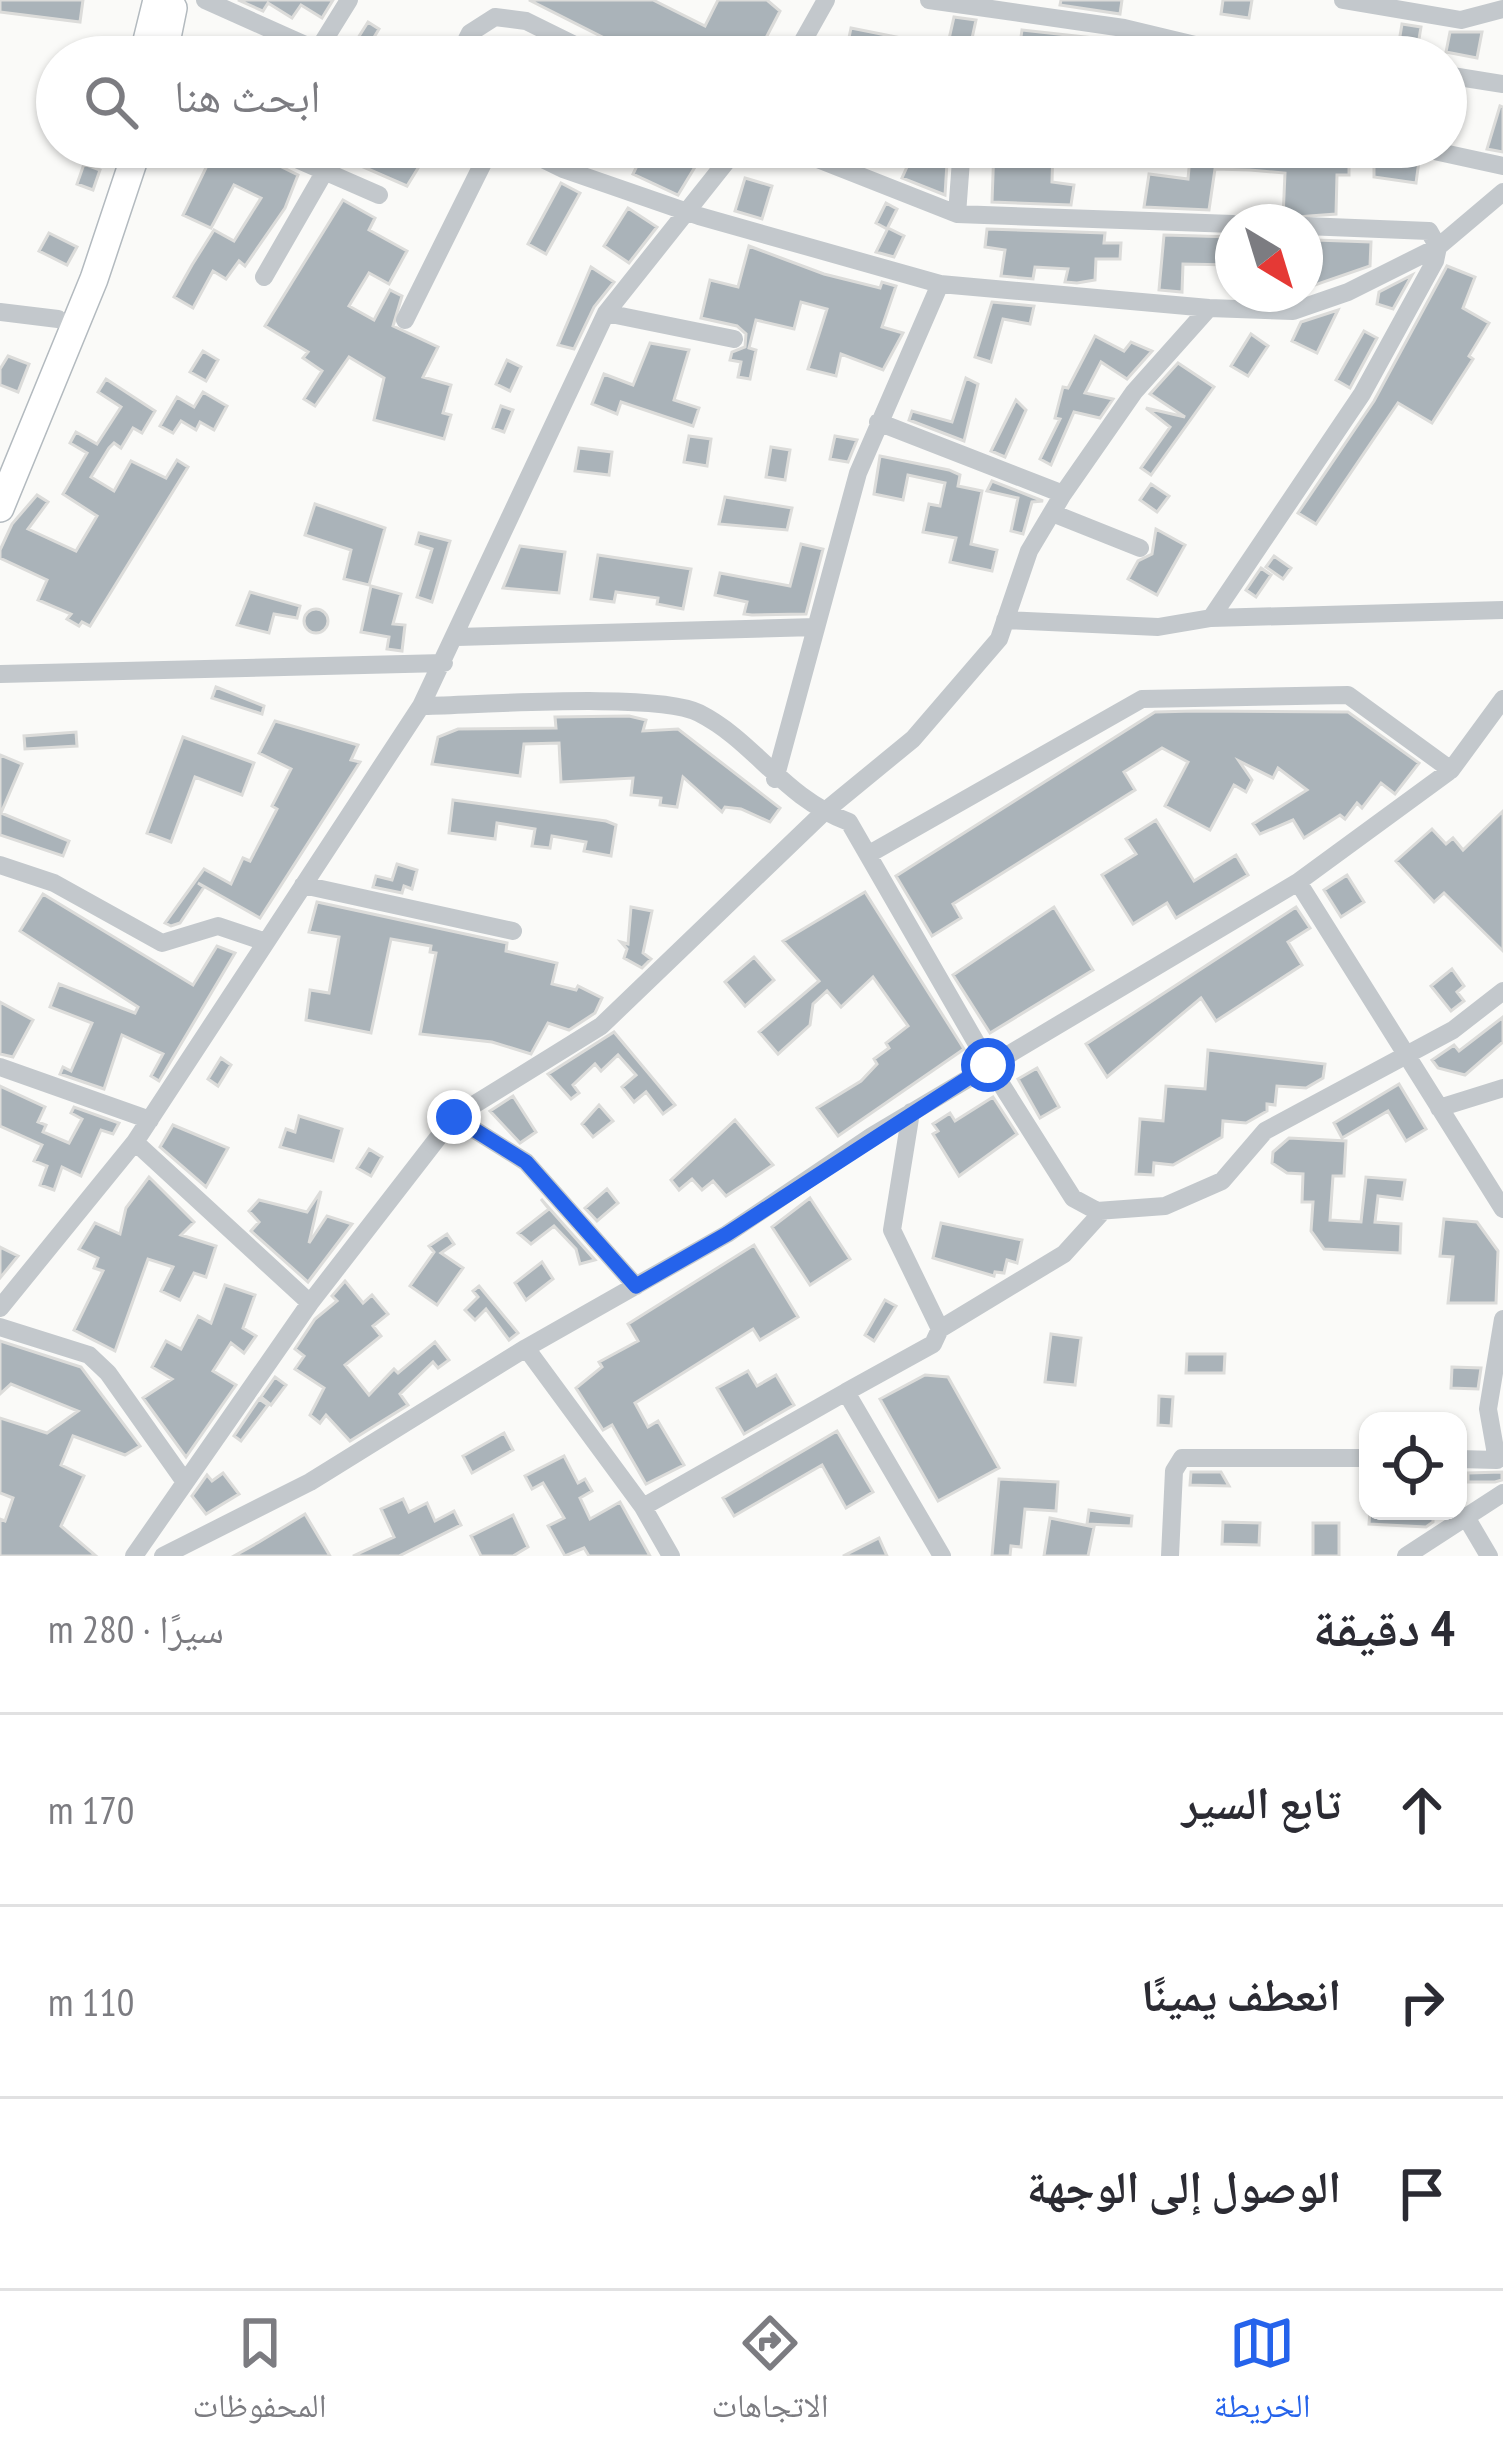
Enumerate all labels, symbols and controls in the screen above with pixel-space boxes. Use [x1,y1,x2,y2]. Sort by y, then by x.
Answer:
search box [36,36,1467,168]
text: ابحث هنا [174,66,321,124]
icon: search [78,69,144,135]
north arrow [1215,204,1323,312]
route start [961,1038,1015,1092]
route end [427,1090,481,1144]
map controls [1359,1412,1467,1520]
button: locate [1359,1412,1467,1520]
text: 4 دقيقة [1313,1594,1455,1660]
text: سيرًا · 280 m [48,1603,224,1654]
text: تابع السير [1182,1773,1341,1831]
icon: ahead [1389,1777,1455,1843]
text: 170 m [48,1784,134,1835]
text: انعطف يمينًا [1141,1965,1341,2023]
icon: right [1389,1969,1455,2035]
text: 110 m [48,1976,134,2027]
text: الوصول إلى الوجهة [1027,2157,1341,2215]
icon: arrive [1389,2161,1455,2227]
tab: المحفوظات [192,2310,327,2438]
tab: الاتجاهات [711,2310,829,2438]
tab: الخريطة [1213,2310,1311,2438]

